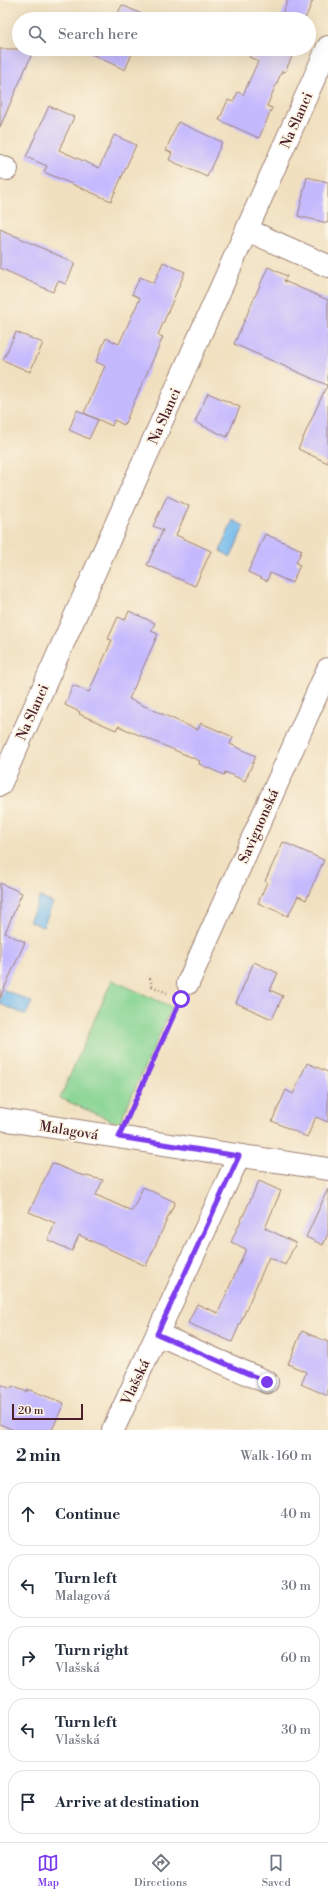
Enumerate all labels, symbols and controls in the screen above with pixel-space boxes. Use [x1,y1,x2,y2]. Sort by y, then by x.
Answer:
search box [12,12,316,56]
icon: search [26,23,48,45]
text: Search here [58,25,138,44]
street label: Na Slanci [277,89,317,151]
street label: Na Slanci [145,385,185,447]
street label: Na Slanci [13,681,53,743]
street label: Savignonská [235,786,284,866]
route start [172,990,190,1008]
street label: Malagová [38,1117,101,1145]
street label: Vlašská [117,1356,155,1409]
route end [258,1373,276,1391]
scale bar [12,1402,83,1421]
text: 20 m [18,1404,43,1418]
text: 2 min [16,1445,61,1467]
text: Walk · 160 m [241,1448,312,1464]
icon: ahead [17,1503,39,1525]
text: Continue [55,1505,120,1524]
text: 40 m [281,1506,311,1522]
text: Turn left [55,1569,117,1588]
icon: left [17,1575,39,1597]
text: 30 m [281,1578,311,1594]
text: Malagová [55,1588,110,1604]
text: Turn right [55,1641,129,1660]
icon: right [17,1647,39,1669]
text: 60 m [280,1650,311,1666]
text: Vlašská [55,1660,100,1676]
text: Turn left [55,1713,117,1732]
icon: left [17,1719,39,1741]
text: 30 m [281,1722,311,1738]
text: Vlašská [55,1732,100,1748]
icon: arrive [17,1791,39,1813]
text: Arrive at destination [55,1793,199,1812]
tab: Map [37,1852,59,1890]
tab: Directions [134,1852,187,1890]
tab: Saved [262,1852,291,1890]

